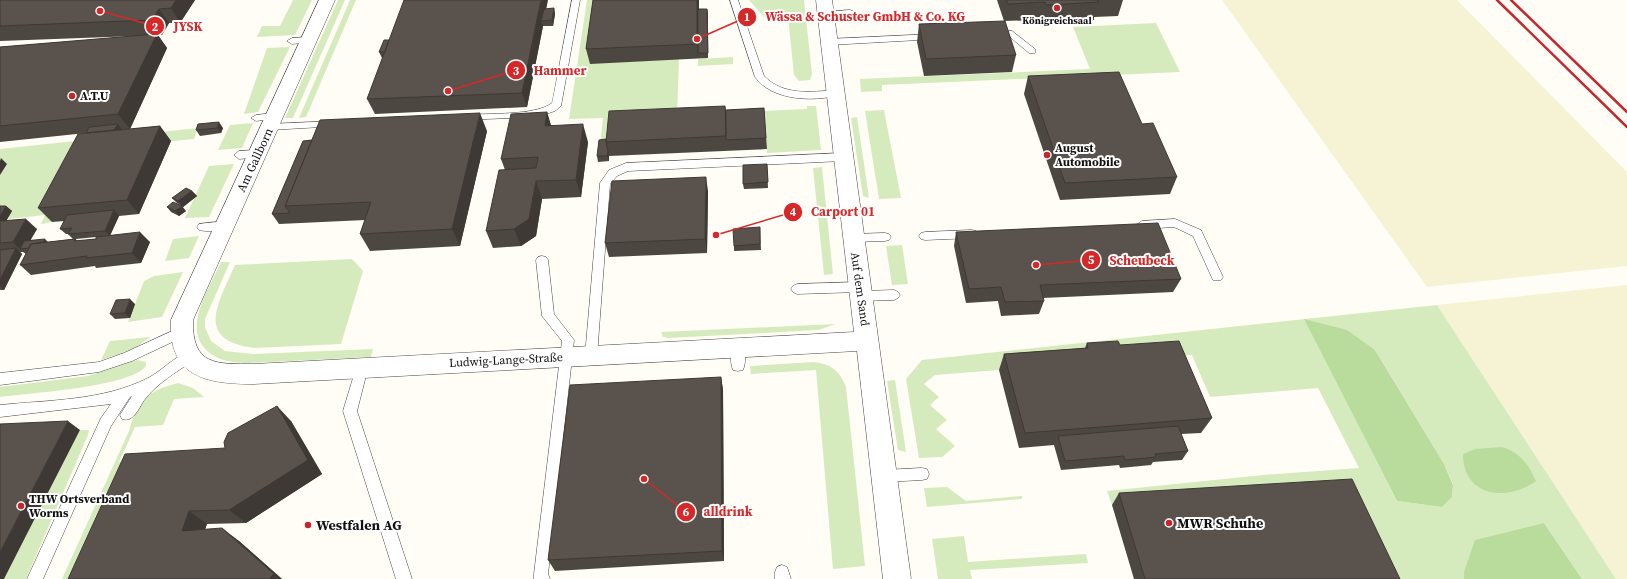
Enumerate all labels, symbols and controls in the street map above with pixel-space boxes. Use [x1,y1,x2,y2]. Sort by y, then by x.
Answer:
marker: Königreichsaal [1052,3,1062,13]
callout: Wässa & Schuster GmbH & Co. KG [737,4,973,29]
text: Wässa & Schuster GmbH & Co. KG [765,8,965,25]
text: 1 [744,9,750,25]
callout: JYSK [145,14,210,39]
place label: Königreichsaal [1022,14,1092,27]
text: JYSK [173,18,202,35]
text: 2 [152,19,159,35]
callout: Hammer [506,58,595,83]
text: Hammer [534,62,587,79]
text: 3 [513,63,520,79]
place label: A.T.U [80,88,109,104]
marker: A.T.U [67,91,77,101]
street label: Am Gallborn [233,125,277,195]
place label: August Automobile [1055,140,1120,170]
marker: August Automobile [1042,150,1052,160]
callout: Carport 01 [783,199,883,224]
text: Carport 01 [811,203,875,220]
text: 4 [790,204,797,220]
callout: Scheubeck [1081,248,1182,273]
street label: Auf dem Sand [847,251,873,327]
text: 5 [1088,252,1095,268]
text: Scheubeck [1110,252,1175,269]
street label: Ludwig-Lange-Straße [449,349,563,371]
place label: THW Ortsverband Worms [29,491,129,521]
callout: alldrink [676,499,761,524]
marker: THW Ortsverband Worms [16,501,26,511]
text: alldrink [704,503,753,520]
text: 6 [683,504,690,520]
place label: MWR Schuhe [1177,513,1263,533]
place label: Westfalen AG [316,515,402,535]
marker: MWR Schuhe [1164,518,1174,528]
marker: Westfalen AG [303,520,313,530]

